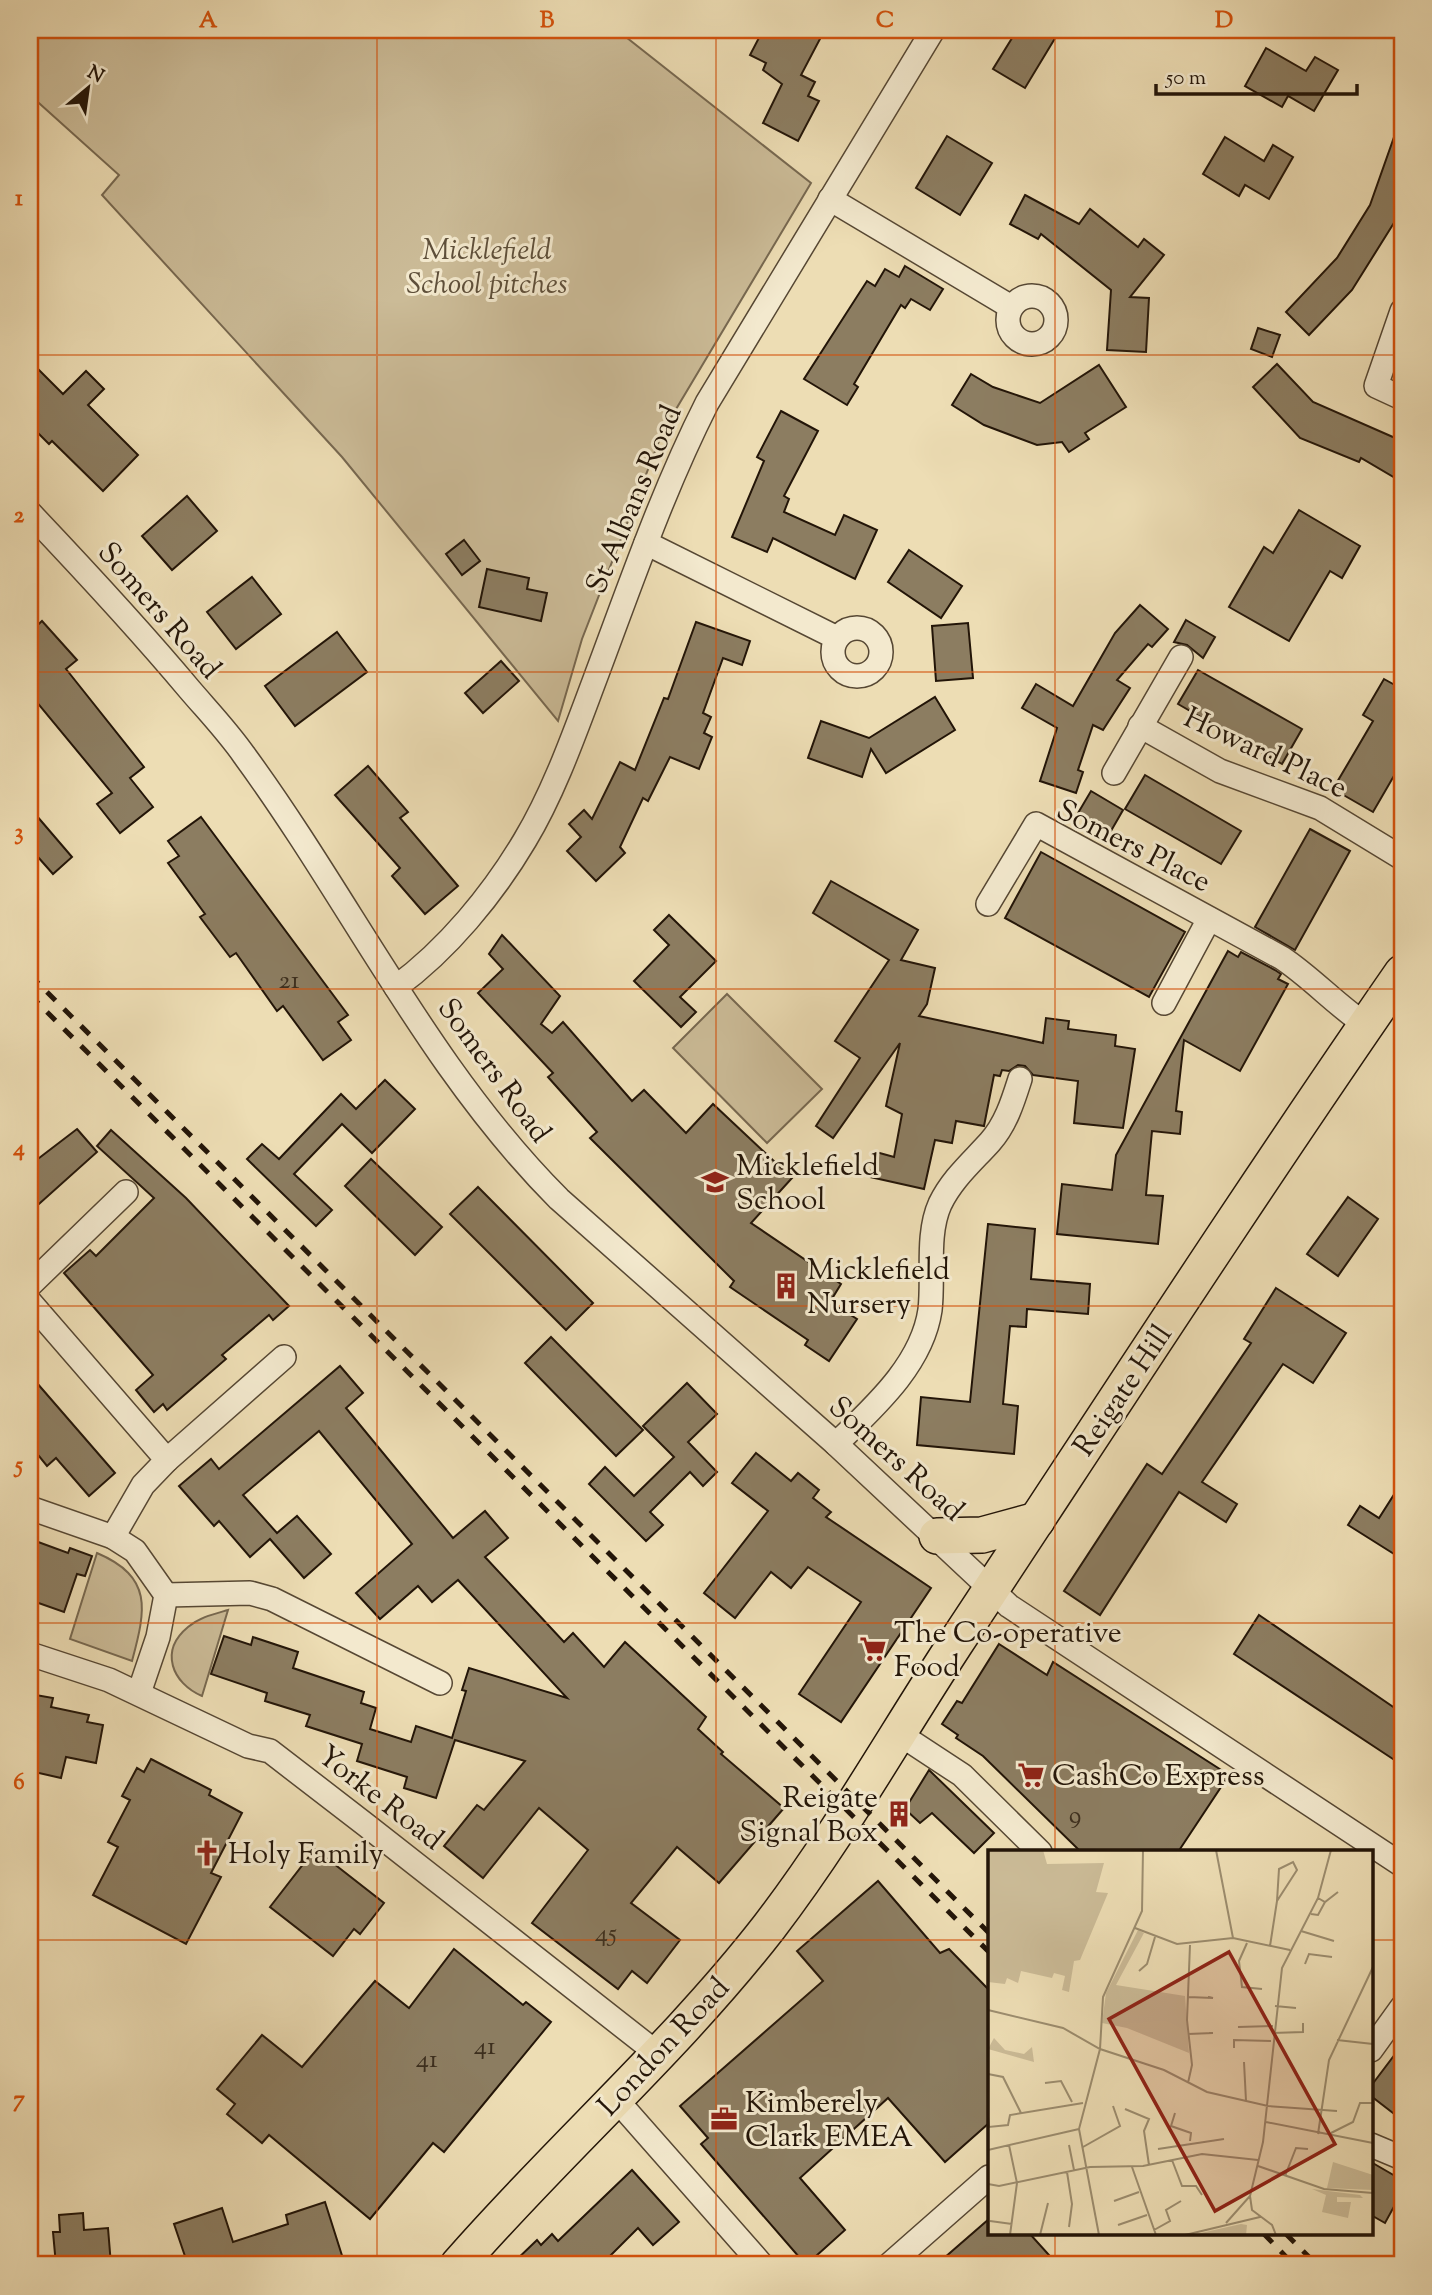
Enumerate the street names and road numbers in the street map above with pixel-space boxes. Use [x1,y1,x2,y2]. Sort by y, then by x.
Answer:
street label: St Albans Road [576,399,694,601]
street label: Somers Road [86,534,230,690]
street label: Howard Place [1176,698,1354,811]
street label: Somers Place [1048,790,1218,905]
street label: Somers Road [426,990,560,1153]
street label: Reigate Hill [1064,1317,1184,1466]
street label: Somers Road [818,1387,973,1533]
street label: Yorke Road [307,1736,452,1862]
street label: London Road [589,1968,741,2127]

